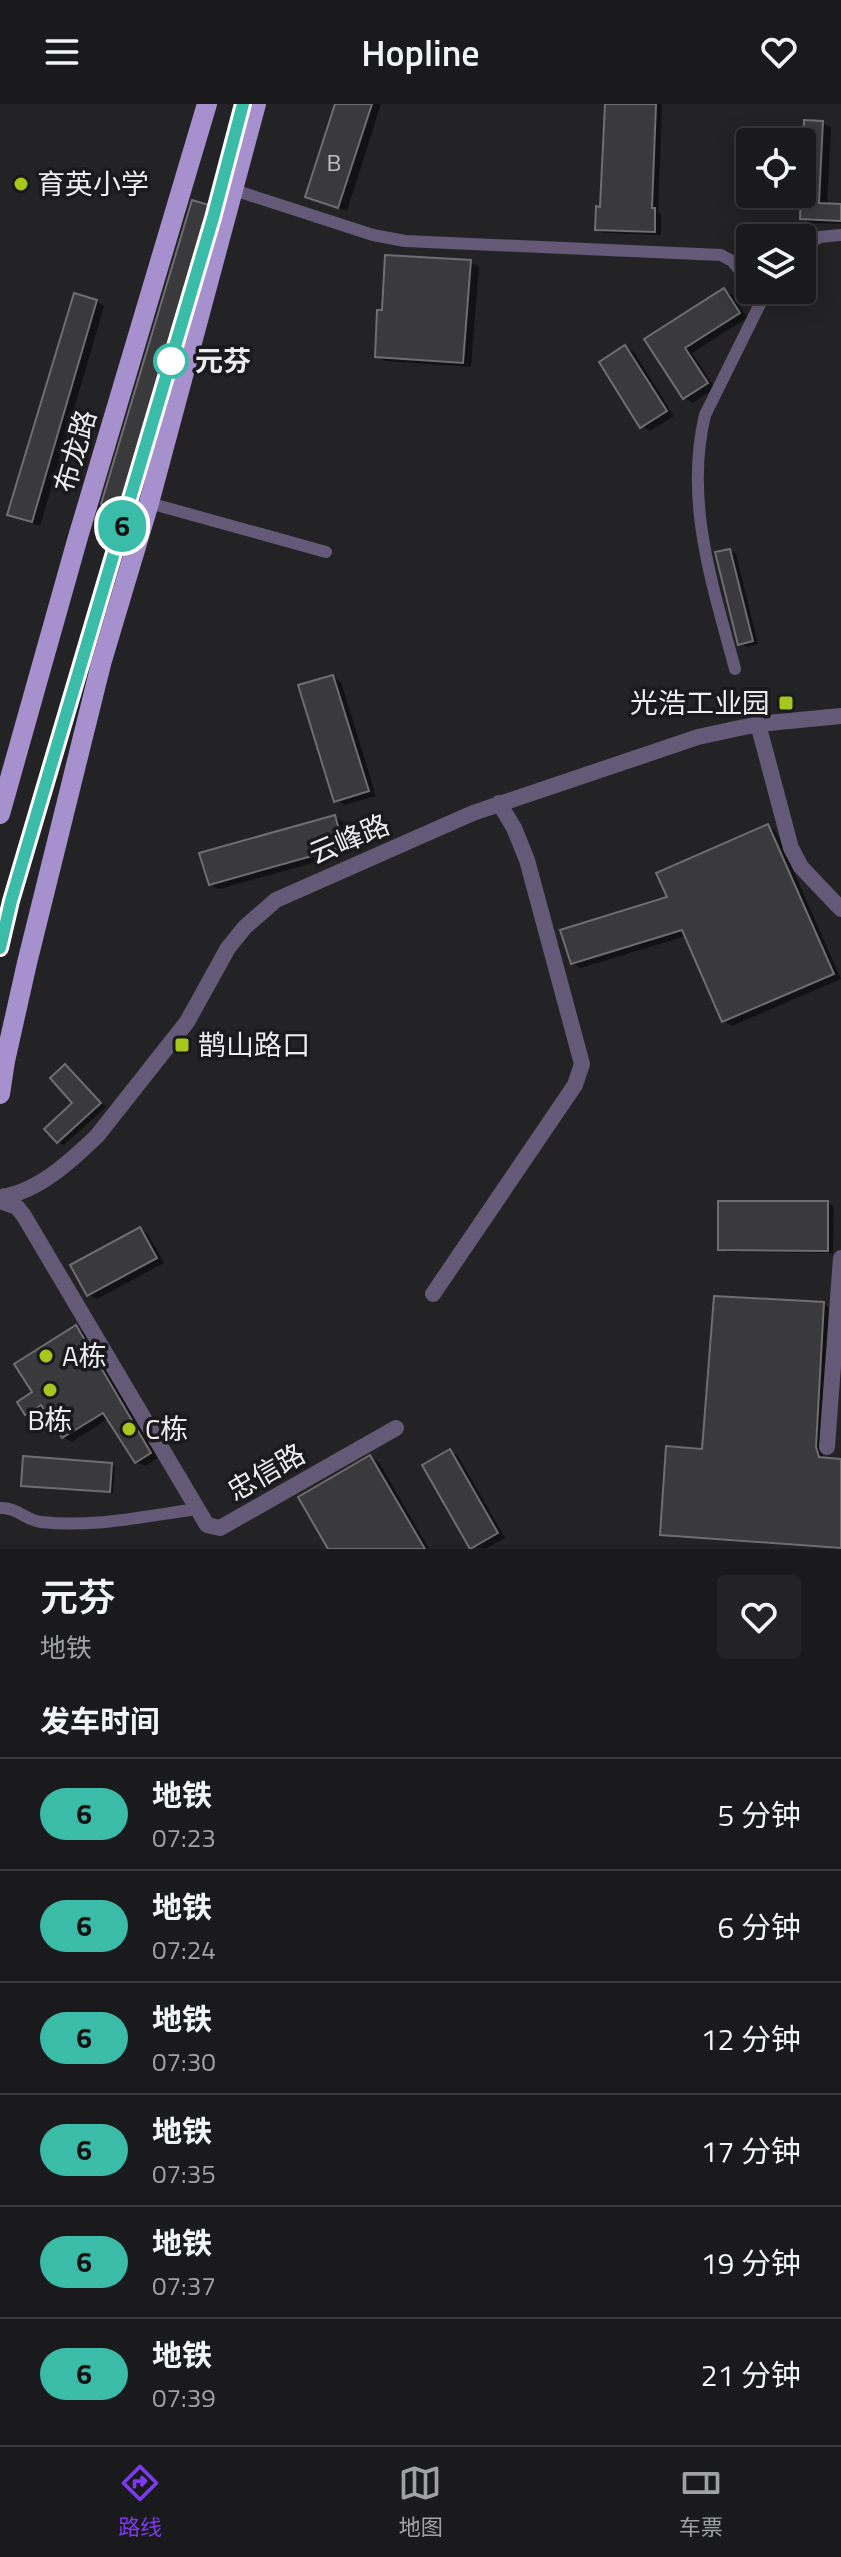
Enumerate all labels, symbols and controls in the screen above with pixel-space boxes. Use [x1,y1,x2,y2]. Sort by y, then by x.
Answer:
text: Hopline [361,25,480,80]
icon: menu [40,30,84,74]
icon: heart [757,30,801,74]
map controls [736,128,816,304]
button: locate [736,128,816,208]
house number: B [327,144,341,180]
place label: 育英小学 [37,162,149,205]
marker: 育英小学 [12,175,30,193]
button: layers [736,224,816,304]
place label: 元芬 [195,339,251,382]
marker: 元芬 [154,344,188,378]
street label: 布龙路 [42,405,107,497]
line badge: 6 [96,500,148,552]
text: 6 [114,504,130,547]
place label: 光浩工业园 [630,681,770,724]
marker: 光浩工业园 [777,694,795,712]
street label: 云峰路 [302,802,396,875]
place label: 鹊山路口 [198,1023,310,1066]
marker: 鹊山路口 [173,1036,191,1054]
place label: A栋 [62,1334,107,1377]
marker: A栋 [37,1347,55,1365]
marker: B栋 [41,1381,59,1399]
place label: B栋 [27,1398,73,1441]
place label: C栋 [145,1407,188,1450]
marker: C栋 [120,1420,138,1438]
street label: 忠信路 [219,1432,313,1511]
text: 元芬 [40,1568,116,1626]
button: heart [717,1575,801,1659]
text: 地铁 [40,1628,92,1667]
text: 发车时间 [40,1698,160,1744]
text: 地铁 [152,1772,212,1818]
text: 6 [76,1792,92,1835]
text: 5 分钟 [718,1792,801,1838]
text: 07:23 [152,1818,216,1857]
text: 地铁 [152,1884,212,1930]
text: 6 [76,1904,92,1947]
text: 6 分钟 [718,1904,801,1950]
text: 07:24 [152,1930,216,1969]
text: 地铁 [152,1996,212,2042]
text: 6 [76,2016,92,2059]
text: 12 分钟 [701,2016,801,2062]
text: 07:30 [152,2042,216,2081]
text: 地铁 [152,2108,212,2154]
text: 6 [76,2128,92,2171]
text: 17 分钟 [701,2128,801,2174]
text: 07:35 [152,2154,216,2193]
text: 地铁 [152,2220,212,2266]
text: 6 [76,2240,92,2283]
text: 19 分钟 [701,2240,801,2286]
text: 07:37 [152,2266,216,2305]
text: 地铁 [152,2332,212,2378]
text: 6 [76,2352,92,2395]
text: 21 分钟 [701,2352,801,2398]
text: 07:39 [152,2378,216,2417]
tab: 路线 [118,2461,162,2544]
tab: 地图 [398,2461,443,2544]
tab: 车票 [679,2461,723,2544]

